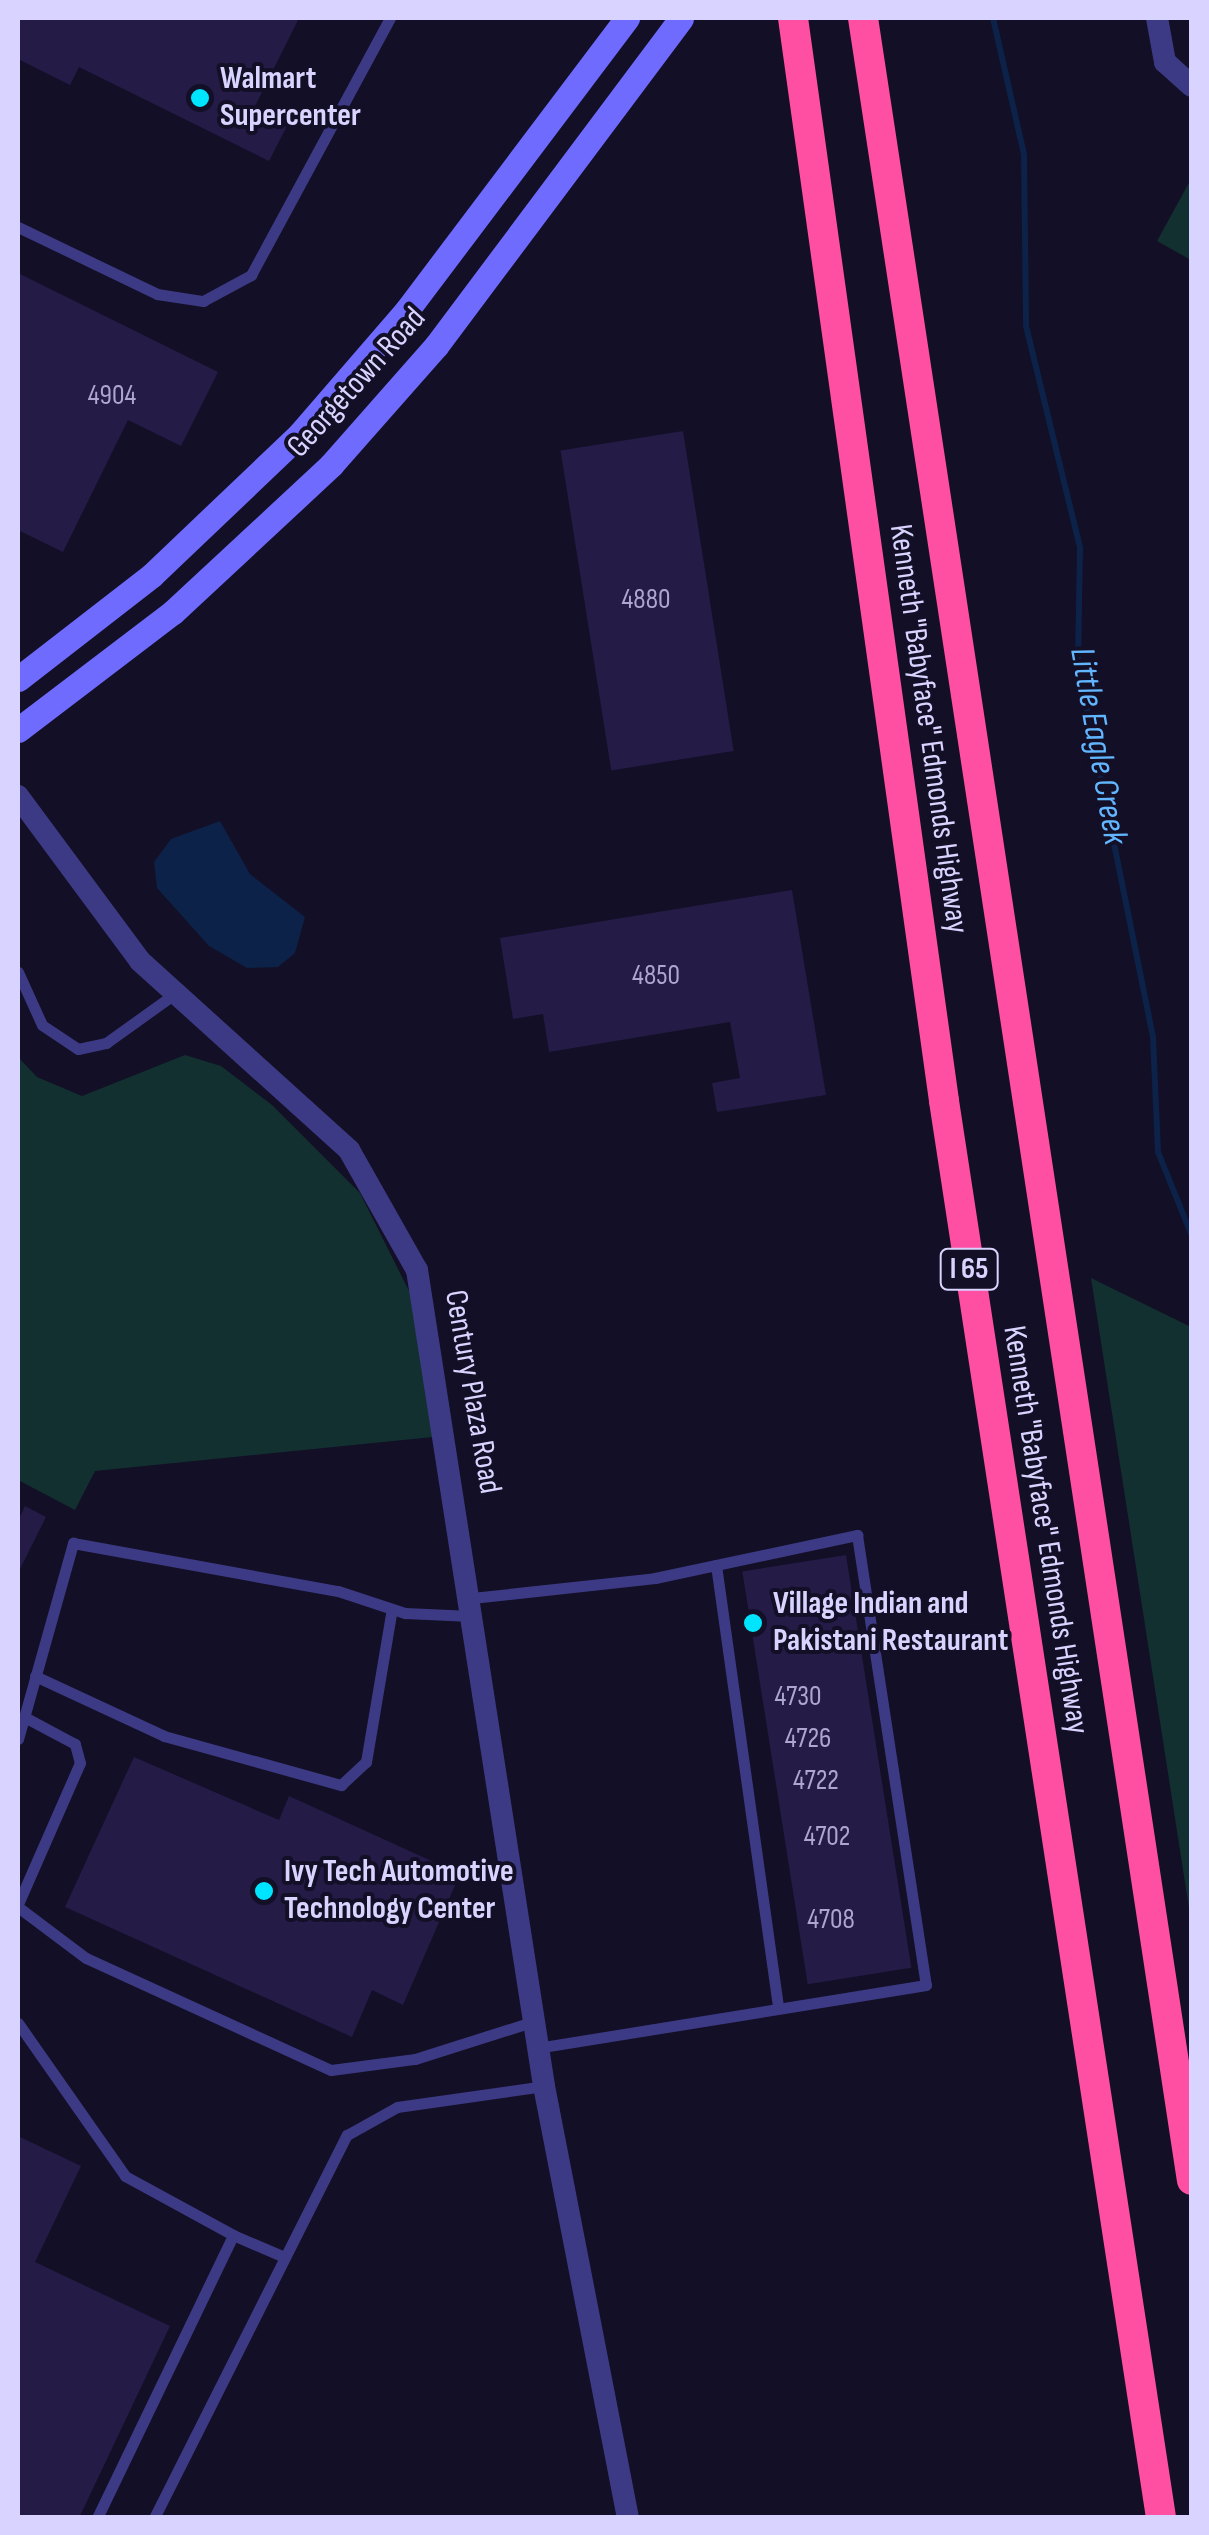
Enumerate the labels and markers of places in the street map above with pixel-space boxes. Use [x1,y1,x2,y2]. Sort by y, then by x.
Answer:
place label: Walmart Supercenter [220,61,361,136]
marker: Walmart Supercenter [189,87,211,109]
place label: Village Indian and Pakistani Restaurant [773,1586,1008,1661]
marker: Village Indian and Pakistani Restaurant [742,1612,764,1634]
place label: Ivy Tech Automotive Technology Center [284,1854,514,1929]
marker: Ivy Tech Automotive Technology Center [253,1880,275,1902]

